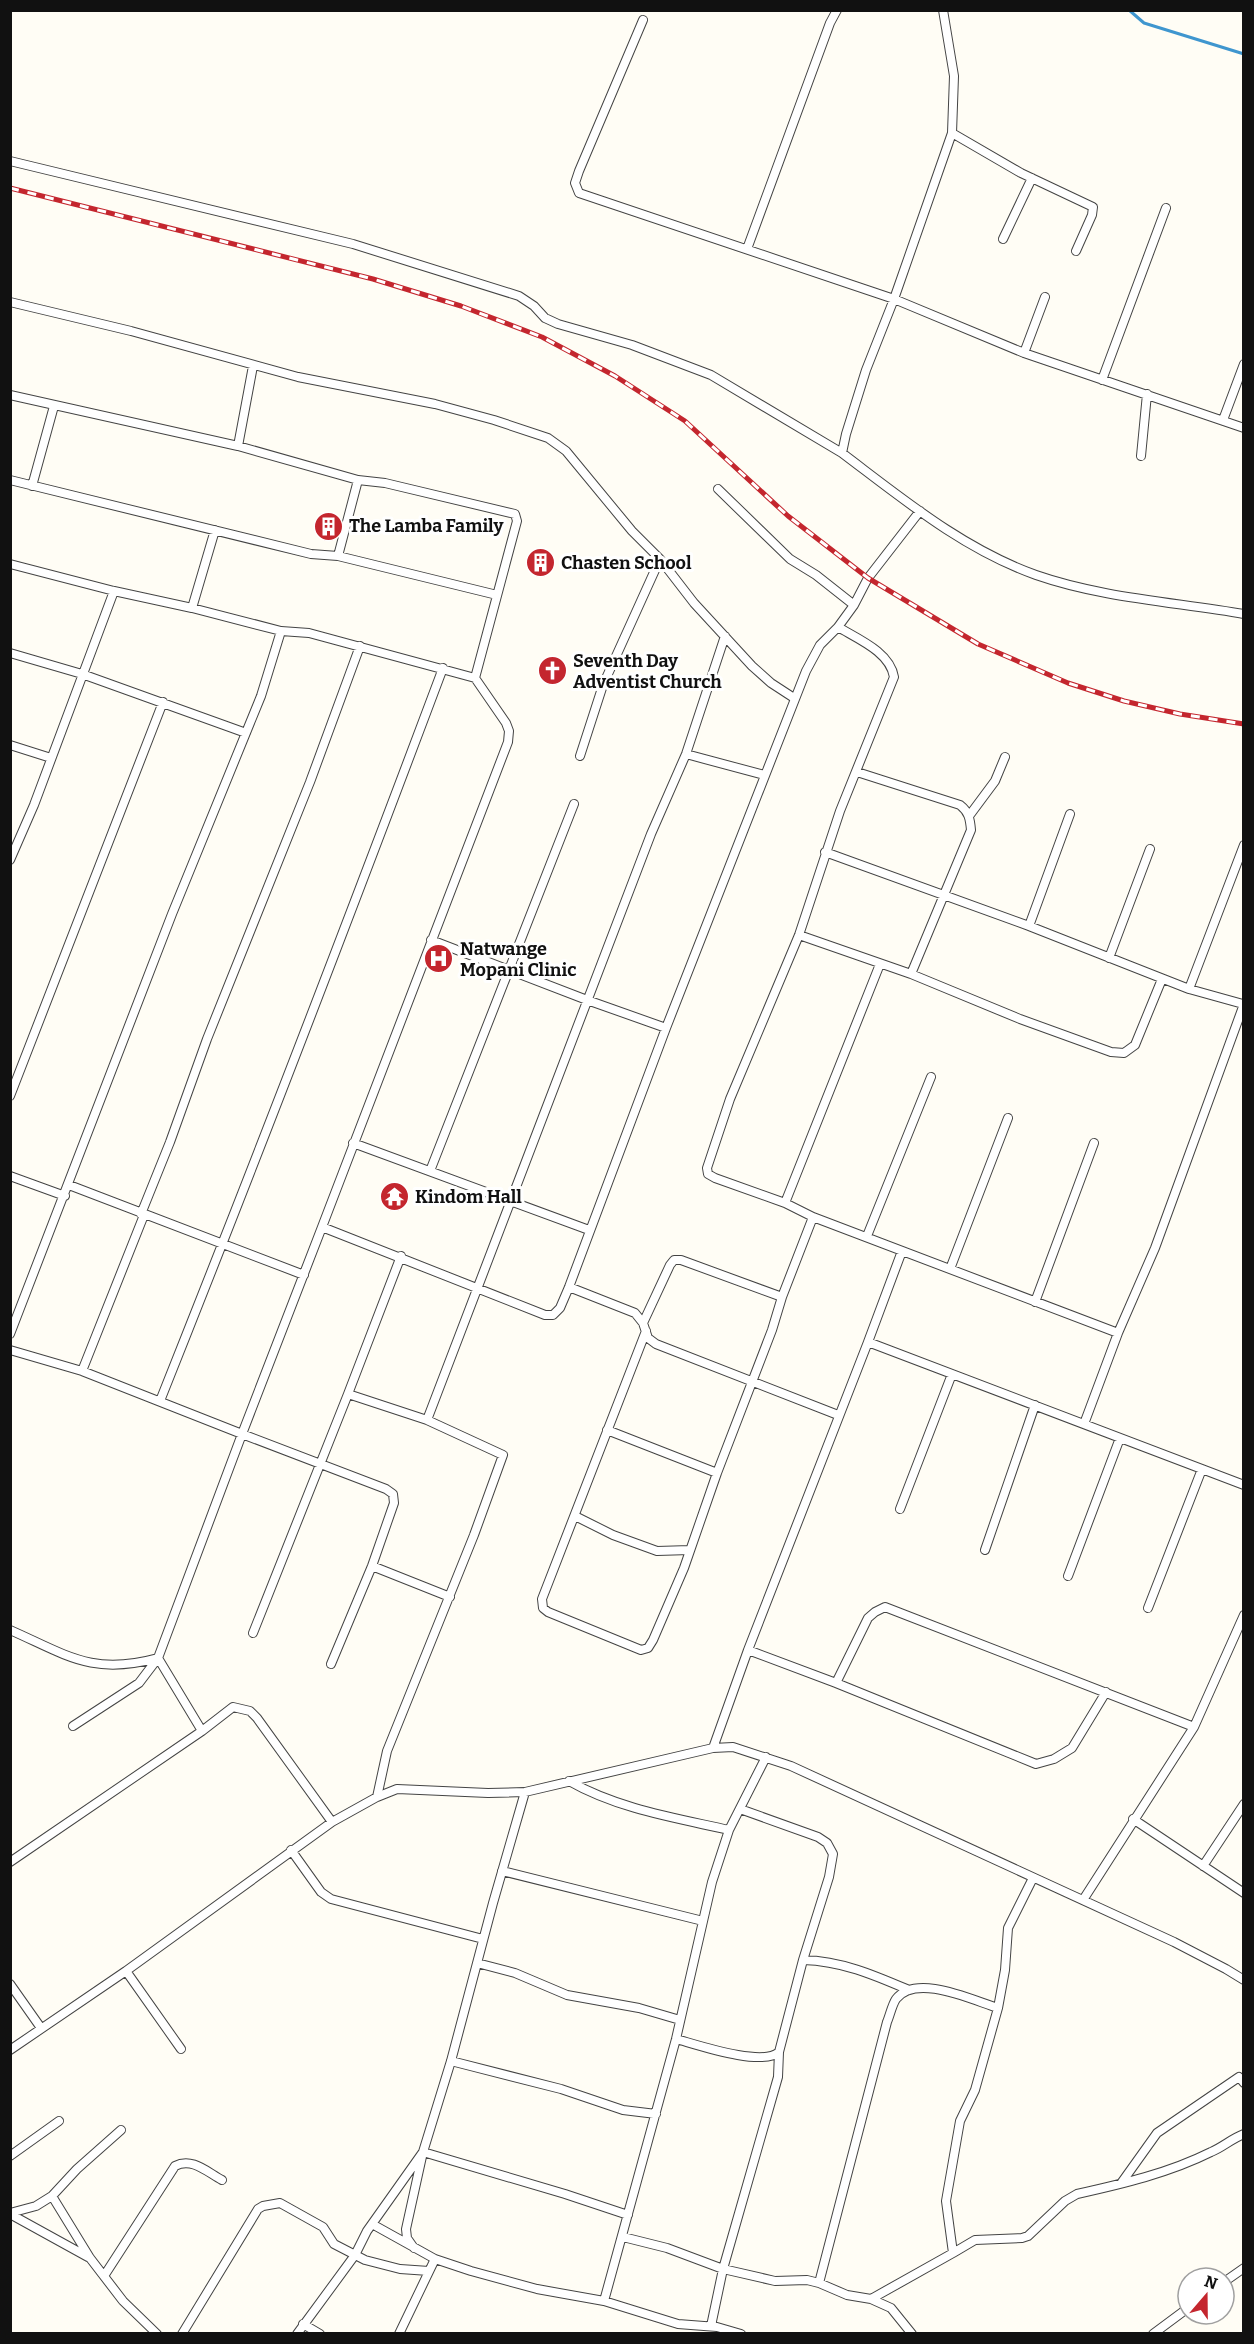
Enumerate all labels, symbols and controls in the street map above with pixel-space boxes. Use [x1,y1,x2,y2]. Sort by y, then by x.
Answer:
building icon: The Lamba Family [312,510,344,542]
place label: The Lamba Family [349,515,504,537]
building icon: Chasten School [524,547,556,579]
place label: Chasten School [561,552,692,574]
place label: Seventh Day Adventist Church [573,650,722,693]
church icon: Seventh Day Adventist Church [536,655,568,687]
place label: Natwange Mopani Clinic [460,938,576,981]
hospital icon: Natwange Mopani Clinic [423,943,455,975]
temple icon: Kindom Hall [378,1181,410,1213]
place label: Kindom Hall [415,1186,522,1208]
north arrow [1176,2266,1236,2326]
text: N [1202,2271,1220,2293]

